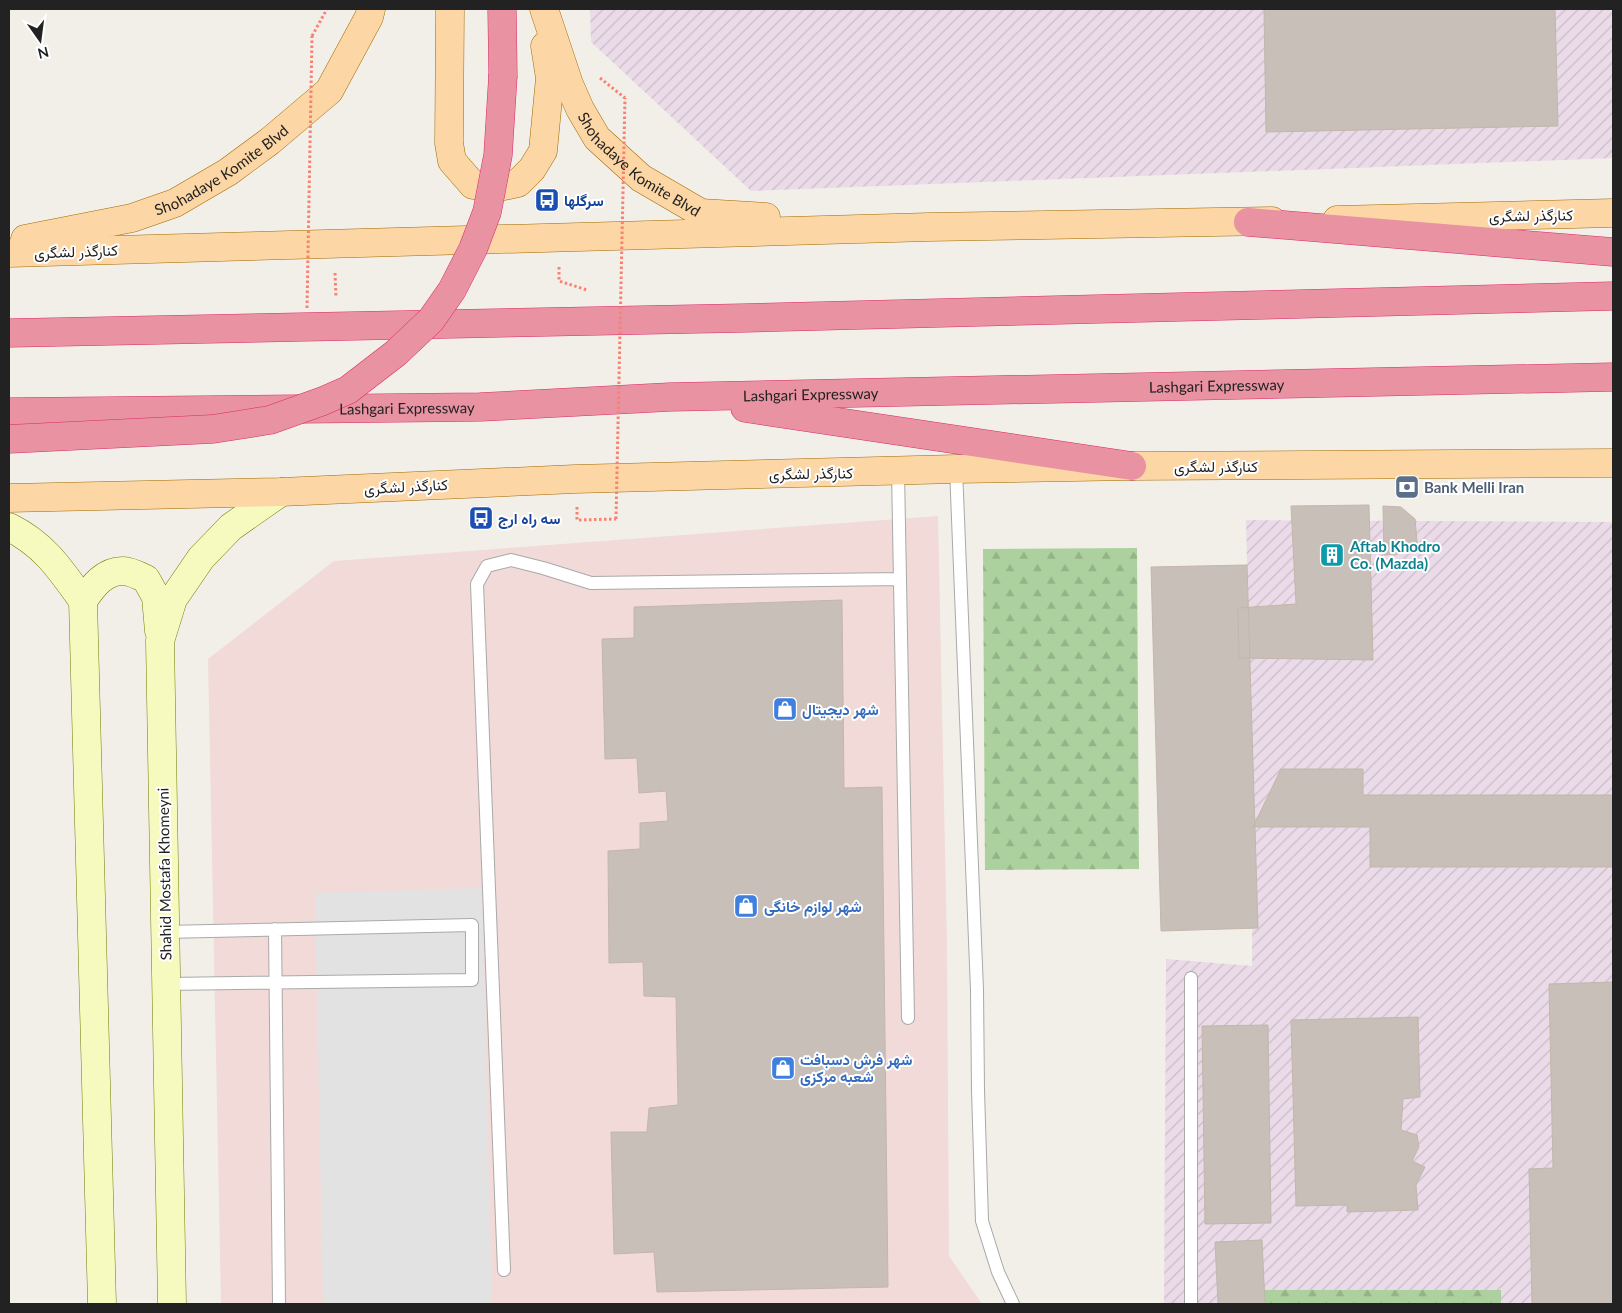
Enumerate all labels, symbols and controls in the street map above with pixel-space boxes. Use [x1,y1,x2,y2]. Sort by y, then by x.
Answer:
north arrow [15,15,65,65]
text: N [36,44,51,63]
street label: Shohadaye Komite Blvd [575,109,704,220]
street label: Shohadaye Komite Blvd [152,121,292,219]
bus stop icon: سرگلها [534,187,560,213]
place label: سرگلها [564,191,604,210]
street label: کنارگذر لشگری [1489,205,1574,227]
street label: کنارگذر لشگری [34,241,119,263]
street label: Lashgari Expressway [1149,375,1285,396]
street label: Lashgari Expressway [743,384,879,404]
street label: Lashgari Expressway [339,398,475,417]
street label: کنارگذر لشگری [1174,457,1258,477]
street label: کنارگذر لشگری [769,463,854,485]
bank icon: Bank Melli Iran [1394,474,1420,500]
street label: کنارگذر لشگری [364,475,449,499]
place label: Bank Melli Iran [1424,478,1524,496]
bus stop icon: سه راه ارج [468,505,494,531]
place label: سه راه ارج [498,509,560,529]
place label: Aftab Khodro Co. (Mazda) [1349,537,1441,572]
building icon: Aftab Khodro Co. (Mazda) [1319,542,1345,568]
shop icon: شهر دیجیتال [772,696,798,722]
place label: شهر دیجیتال [802,700,879,719]
street label: Shahid Mostafa Khomeyni [153,788,175,960]
shop icon: شهر لوازم خانگی [733,893,759,919]
place label: شهر لوازم خانگی [764,897,862,917]
place label: شهر فرش دسبافت شعبه مرکزی [800,1050,912,1086]
shop icon: شهر فرش دسبافت شعبه مرکزی [770,1055,796,1081]

